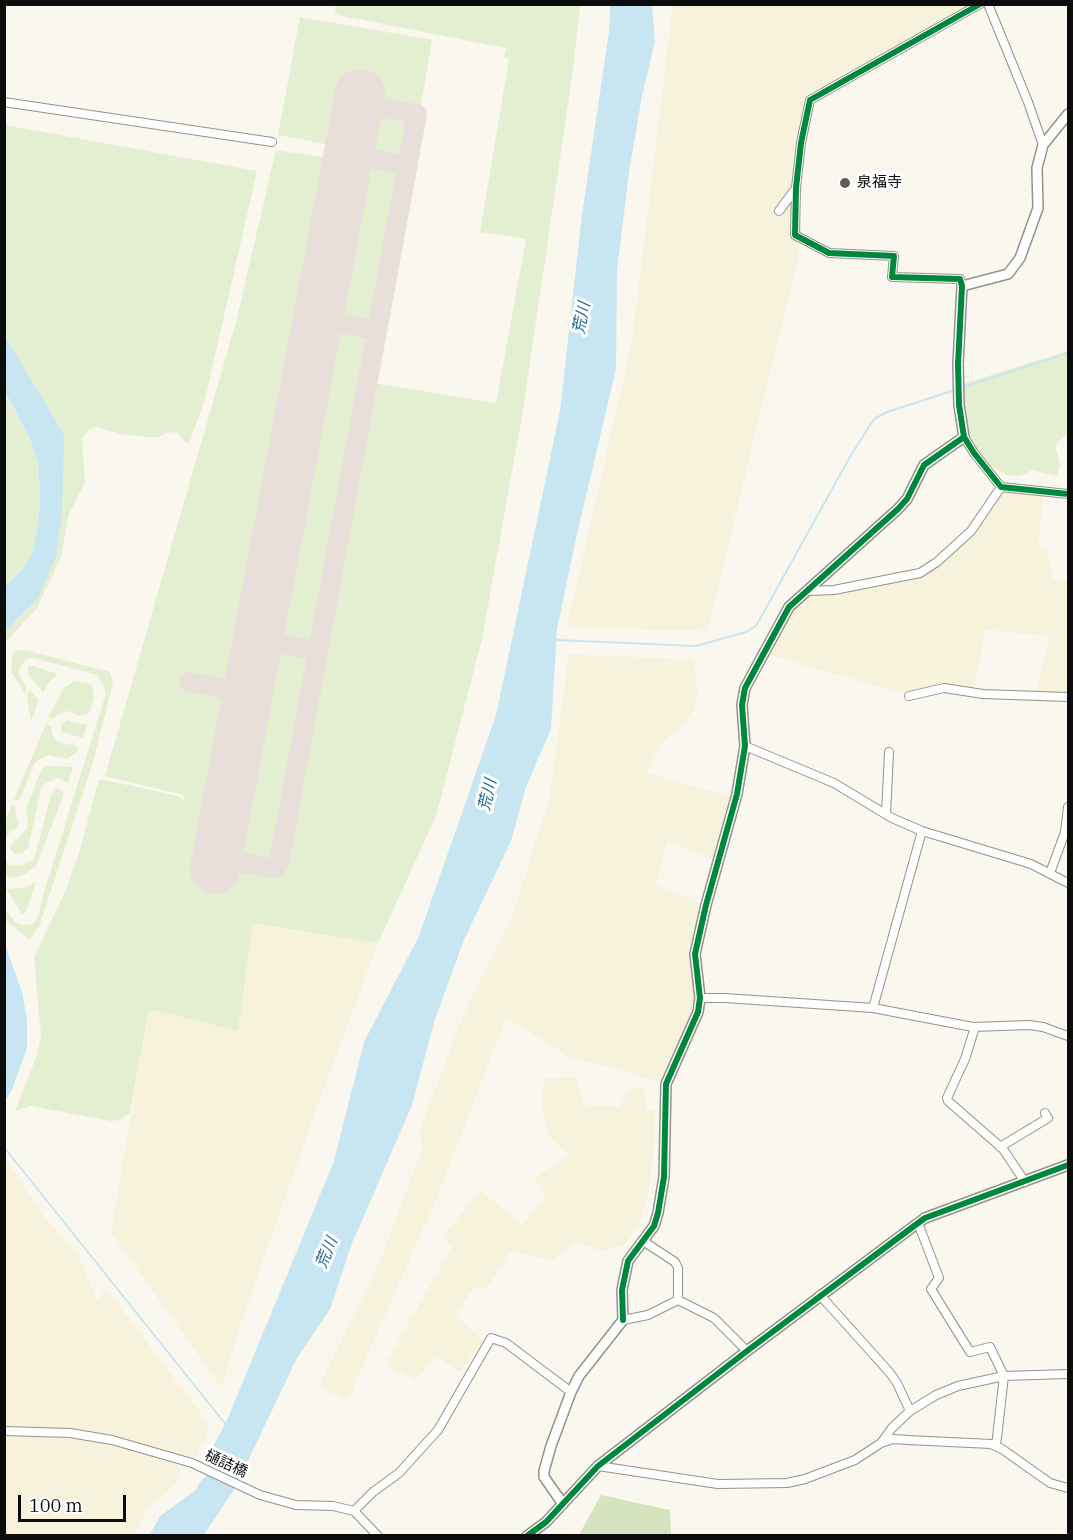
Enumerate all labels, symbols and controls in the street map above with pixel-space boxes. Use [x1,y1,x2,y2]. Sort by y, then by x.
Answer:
place label: 泉福寺 [857,174,902,192]
marker: 泉福寺 [838,176,852,190]
water label: 荒川 [570,300,594,336]
water label: 荒川 [475,777,501,813]
water label: 荒川 [312,1235,342,1271]
street label: 樋詰橋 [202,1446,250,1482]
scale bar [21,1483,129,1521]
text: 100 m [29,1494,83,1517]

